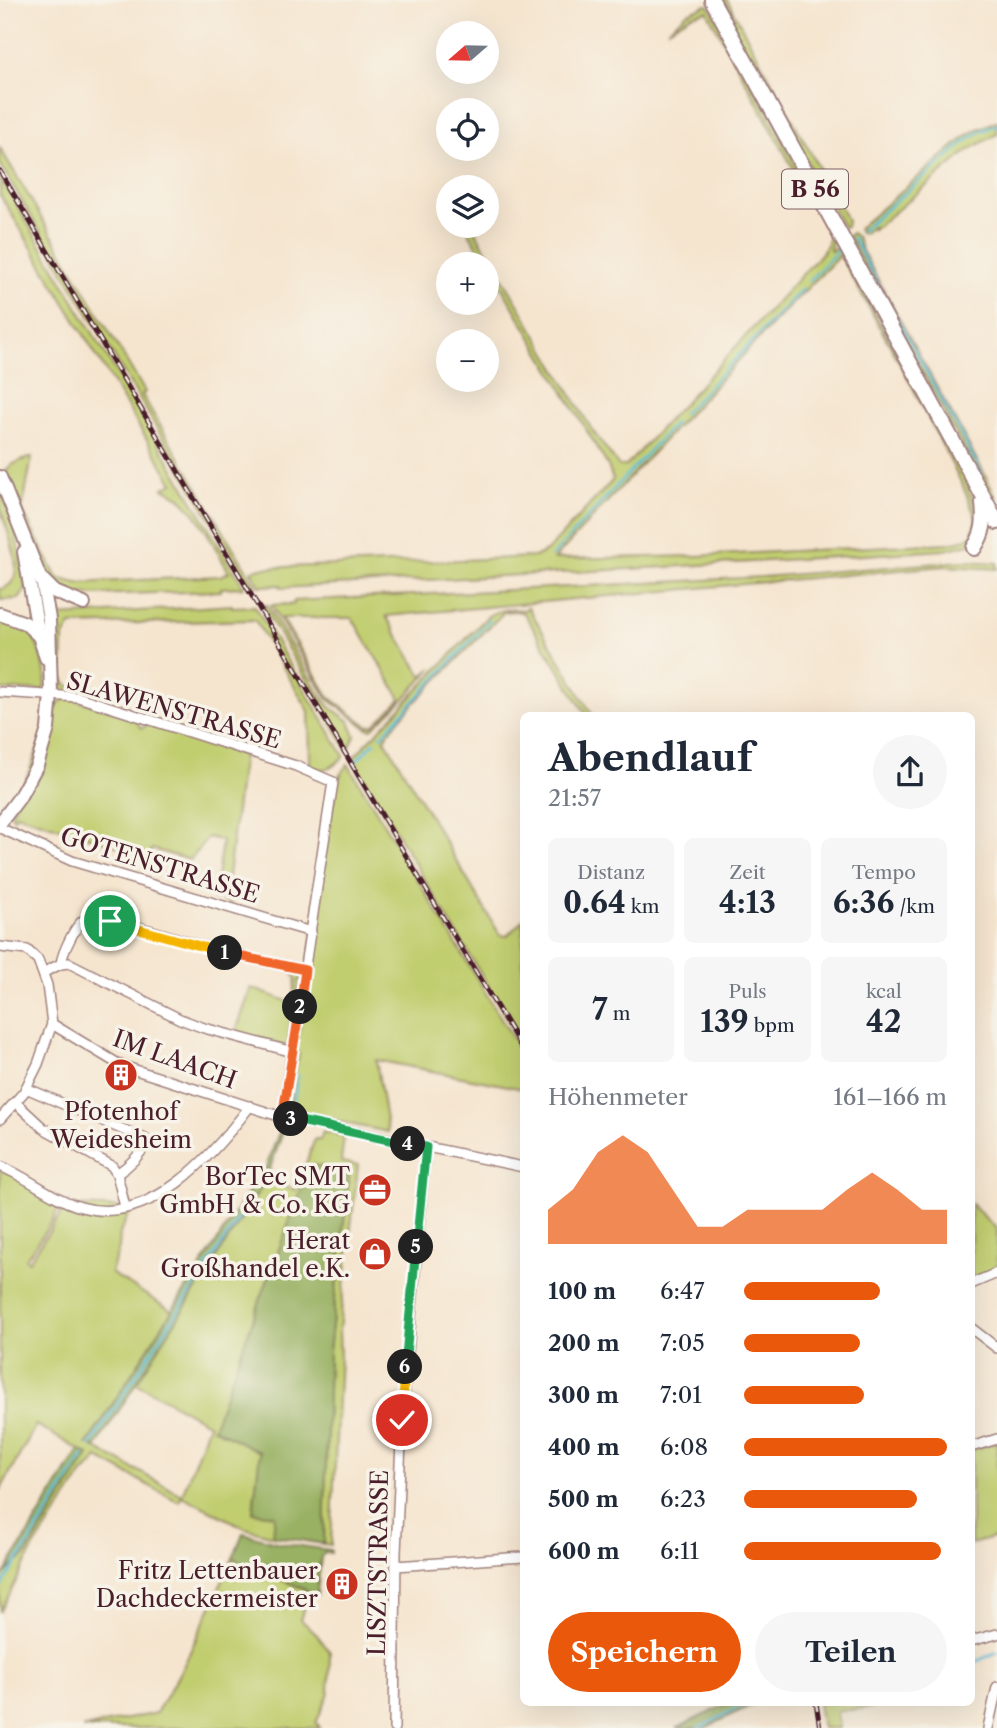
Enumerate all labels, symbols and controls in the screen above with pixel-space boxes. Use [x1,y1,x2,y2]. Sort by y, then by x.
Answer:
north arrow [436,21,499,84]
map controls [436,21,499,392]
button: locate [436,98,499,161]
road number: B 56 [782,170,848,208]
button: layers [436,175,499,238]
button: + [436,252,499,315]
button: − [436,329,499,392]
street label: SLAWENSTRASSE [63,666,285,754]
text: Abendlauf [548,734,753,781]
button: share [873,735,947,809]
text: 21:57 [548,784,601,812]
street label: GOTENSTRASSE [57,821,263,909]
text: Distanz [577,861,645,884]
text: Zeit [729,861,765,884]
text: Tempo [852,861,916,884]
text: 0.64 [563,884,626,921]
text: 4:13 [719,884,776,921]
text: 6:36 [833,884,894,921]
pin [80,891,140,951]
text: km [626,895,659,918]
text: /km [894,895,935,918]
icon: arrive [91,902,129,940]
pin: 1 [208,936,243,970]
text: 1 [220,941,229,964]
text: Puls [728,980,767,1003]
text: kcal [866,980,902,1003]
pin: 2 [282,990,318,1024]
text: 7 [592,991,608,1028]
text: 2 [294,995,305,1018]
text: m [608,1002,630,1025]
text: 139 [700,1003,749,1040]
text: 42 [866,1003,902,1040]
text: bpm [749,1014,795,1037]
street label: IM LAACH [109,1023,241,1095]
building icon: Pfotenhof Weidesheim [102,1056,140,1094]
text: Höhenmeter [548,1083,688,1111]
text: 161–166 m [833,1083,947,1111]
place label: Pfotenhof Weidesheim [49,1097,192,1154]
pin: 3 [274,1102,308,1136]
text: 3 [285,1107,296,1130]
pin: 4 [390,1126,426,1162]
text: 4 [402,1132,413,1155]
place label: BorTec SMT GmbH & Co. KG [159,1162,350,1219]
office icon: BorTec SMT GmbH & Co. KG [356,1171,394,1209]
place label: Herat Großhandel e.K. [161,1226,351,1283]
pin: 5 [398,1230,434,1264]
shop icon: Herat Großhandel e.K. [356,1235,394,1273]
text: 5 [410,1235,421,1258]
text: 100 m [548,1277,616,1305]
text: 6:47 [660,1277,705,1305]
text: 200 m [548,1329,620,1357]
text: 7:05 [660,1329,705,1357]
pin: 6 [388,1350,422,1384]
text: 6 [399,1355,410,1378]
text: 300 m [548,1381,619,1409]
text: 7:01 [660,1381,702,1409]
pin [372,1390,432,1450]
icon: check [383,1401,421,1439]
text: 400 m [548,1433,620,1461]
text: 6:08 [660,1433,708,1461]
street label: LISZTSTRASSE [362,1470,394,1656]
text: 500 m [548,1485,619,1513]
text: 6:23 [660,1485,706,1513]
text: 600 m [548,1537,620,1565]
text: 6:11 [660,1537,699,1565]
place label: Fritz Lettenbauer Dachdeckermeister [96,1556,318,1613]
building icon: Fritz Lettenbauer Dachdeckermeister [323,1565,361,1603]
button: Speichern [548,1612,741,1692]
button: Teilen [755,1612,947,1692]

